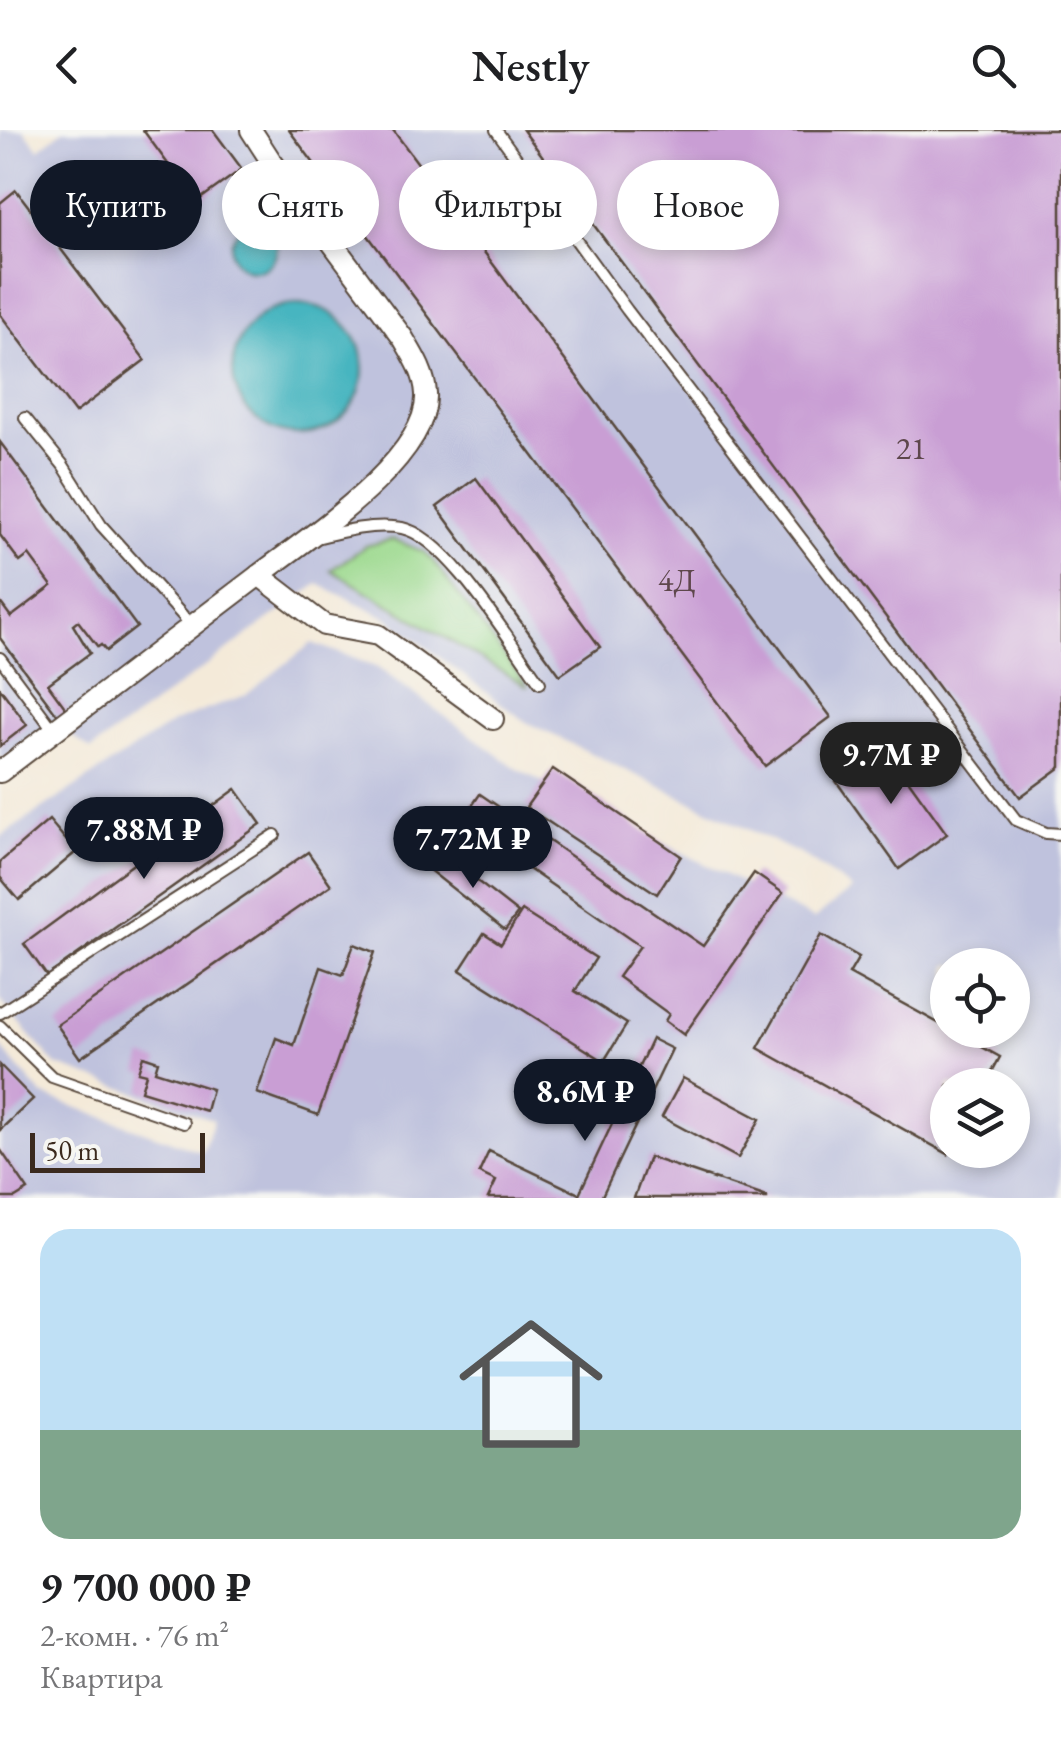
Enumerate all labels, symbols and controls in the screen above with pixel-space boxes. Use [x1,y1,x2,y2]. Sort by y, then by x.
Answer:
text: Nestly [471,36,590,94]
icon: back [40,38,95,93]
icon: search [966,38,1021,93]
chip: Купить [30,160,202,250]
chip: Снять [222,160,379,250]
chip: Фильтры [399,160,597,250]
chip: Новое [617,160,779,250]
house number: 21 [896,427,926,469]
house number: 4Д [658,559,696,601]
pin: 9.7M ₽ [810,722,972,807]
text: 9.7M ₽ [842,733,940,775]
pin: 7.88M ₽ [52,797,236,882]
pin: 7.72M ₽ [381,806,565,891]
text: 7.88M ₽ [86,808,202,850]
text: 7.72M ₽ [415,817,531,859]
map controls [930,948,1030,1168]
button: locate [930,948,1030,1048]
pin: 8.6M ₽ [504,1059,666,1144]
button: layers [930,1068,1030,1168]
text: 8.6M ₽ [536,1070,634,1112]
scale bar [30,1128,205,1172]
text: 50 m [45,1132,99,1168]
icon: home [441,1294,621,1474]
text: 9 700 000 ₽ [40,1559,251,1614]
text: 2-комн. · 76 m² [40,1614,229,1656]
text: Квартира [40,1656,163,1698]

